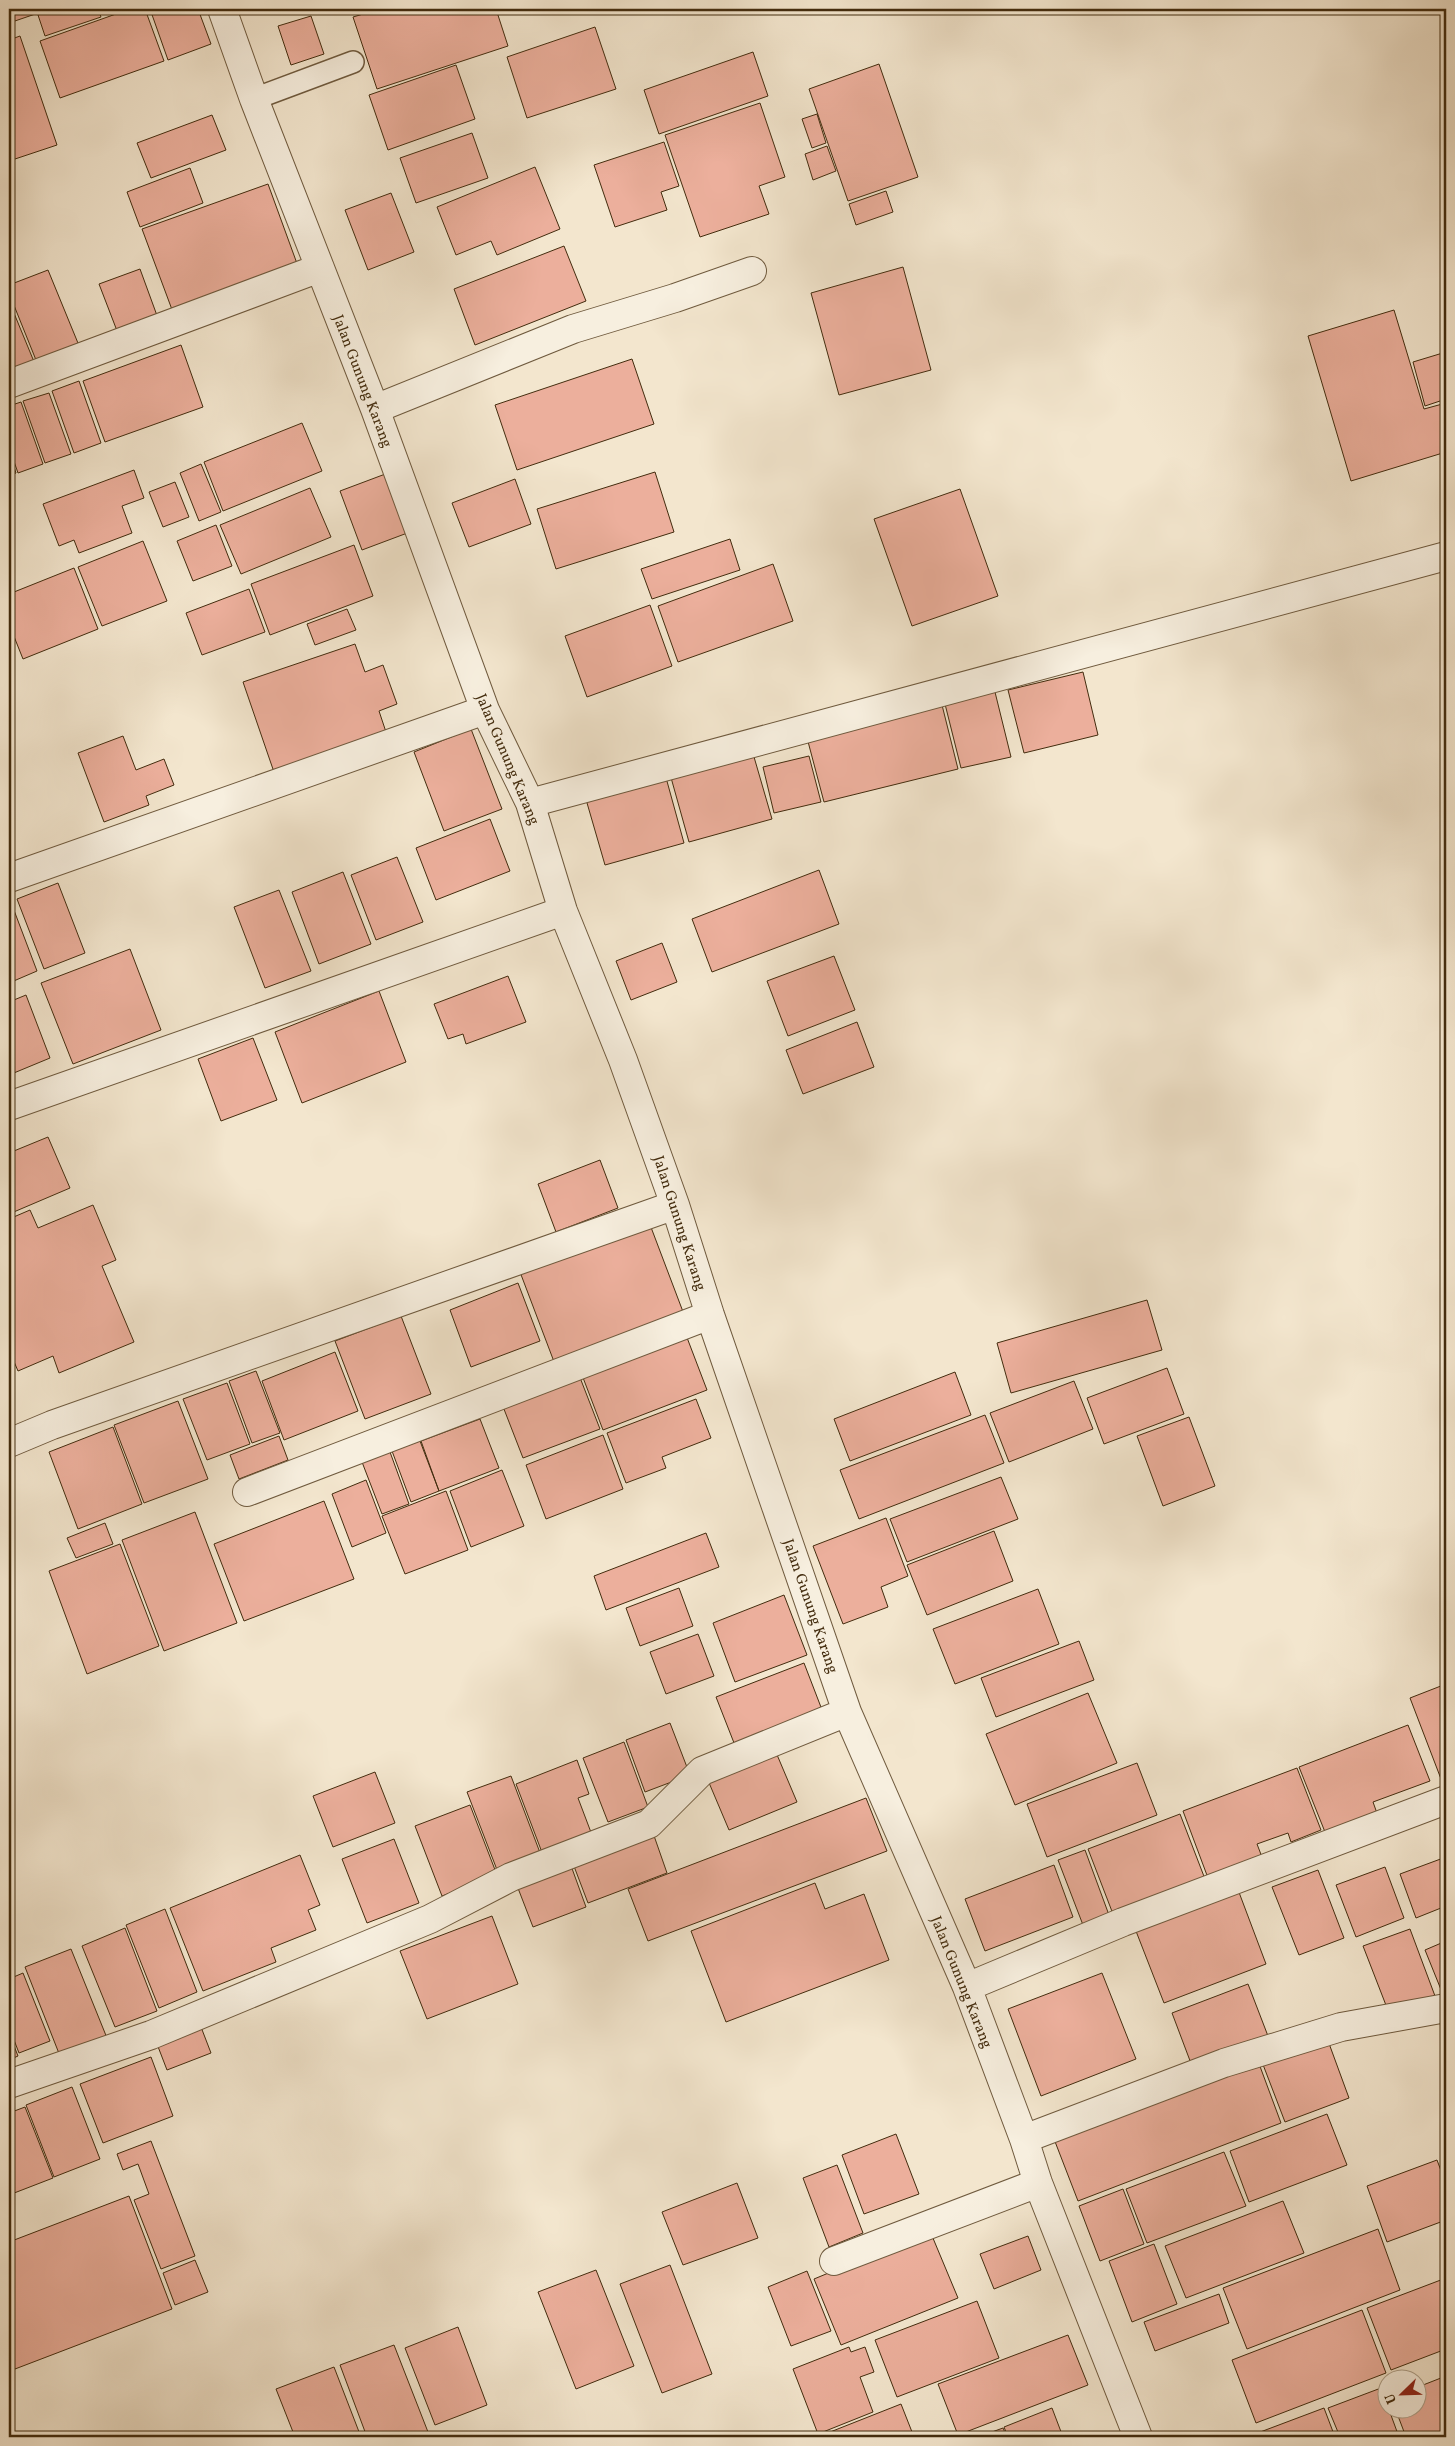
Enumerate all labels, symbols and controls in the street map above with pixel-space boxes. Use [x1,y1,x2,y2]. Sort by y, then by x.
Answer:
street label: Jalan Gunung Karang [327,312,397,451]
street label: Jalan Gunung Karang [469,691,544,829]
street label: Jalan Gunung Karang [647,1153,710,1294]
street label: Jalan Gunung Karang [777,1537,843,1677]
street label: Jalan Gunung Karang [925,1913,997,2052]
north arrow [1378,2368,1428,2418]
text: U [1381,2390,1402,2407]

